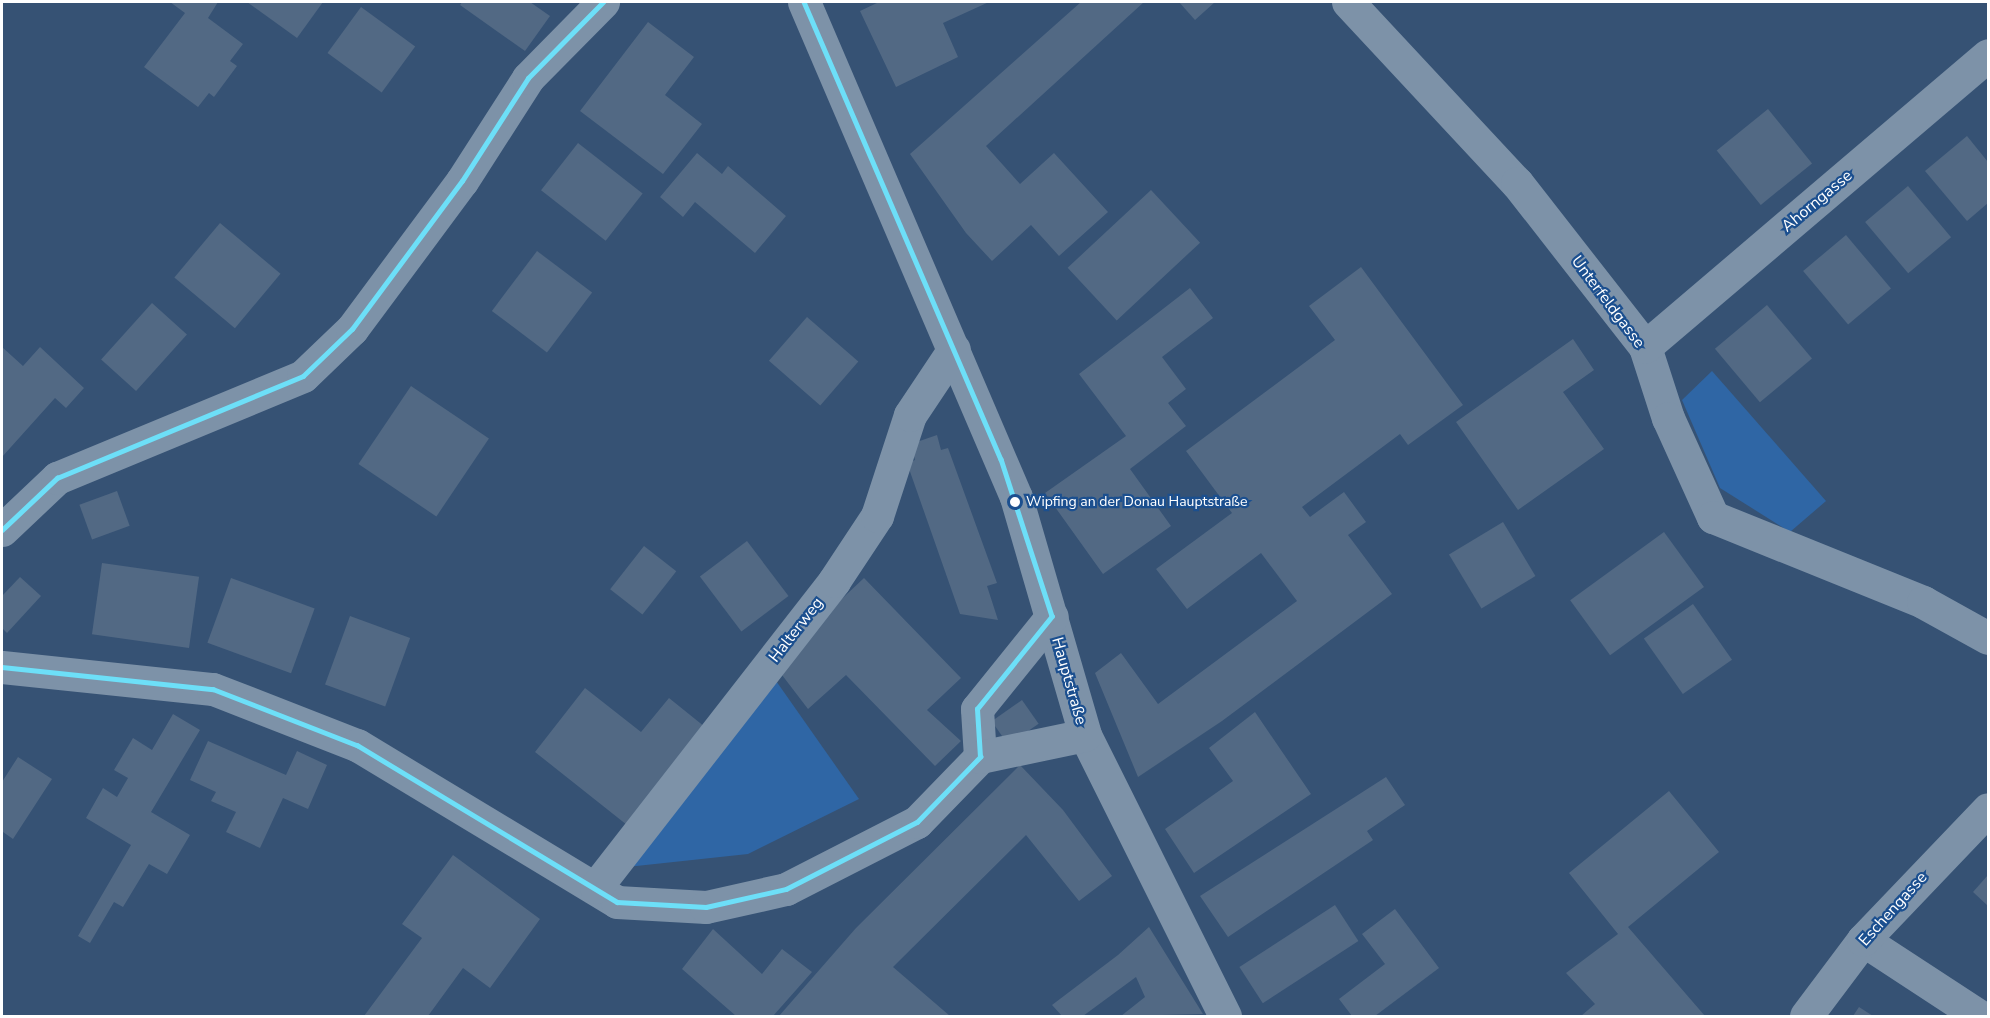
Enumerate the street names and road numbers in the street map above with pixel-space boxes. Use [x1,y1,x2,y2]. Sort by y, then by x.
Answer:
street label: Ahorngasse [1778,166,1856,236]
street label: Unterfeldgasse [1567,252,1649,352]
street label: Halterweg [765,594,827,666]
street label: Hauptstraße [1047,635,1091,727]
street label: Eschengasse [1855,868,1931,950]

